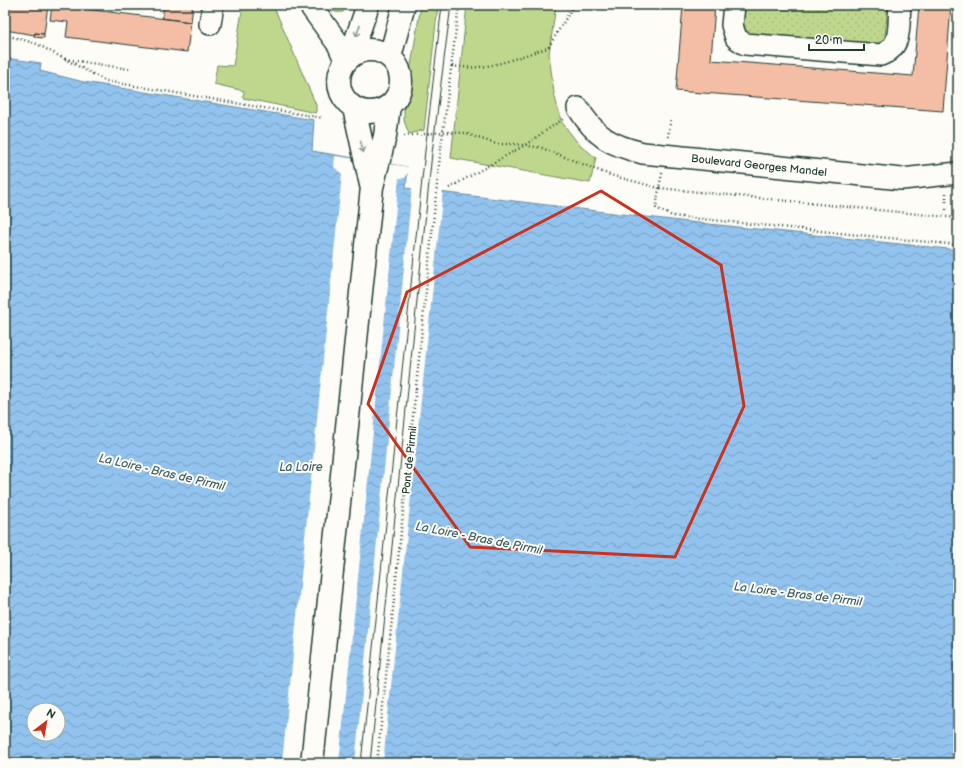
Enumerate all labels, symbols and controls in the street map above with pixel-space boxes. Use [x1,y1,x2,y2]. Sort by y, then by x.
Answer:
one-way arrow [354,24,361,37]
scale bar [809,26,864,52]
text: 20 m [815,33,842,48]
one-way arrow [358,140,366,153]
street label: Boulevard Georges Mandel [690,152,827,179]
street label: Pont de Pirmil [399,425,420,495]
water label: La Loire - Bras de Pirmil [97,451,228,495]
water label: La Loire [279,460,323,475]
water label: La Loire - Bras de Pirmil [414,519,545,558]
water label: La Loire - Bras de Pirmil [733,579,864,610]
north arrow [26,702,66,742]
text: N [44,706,58,722]

